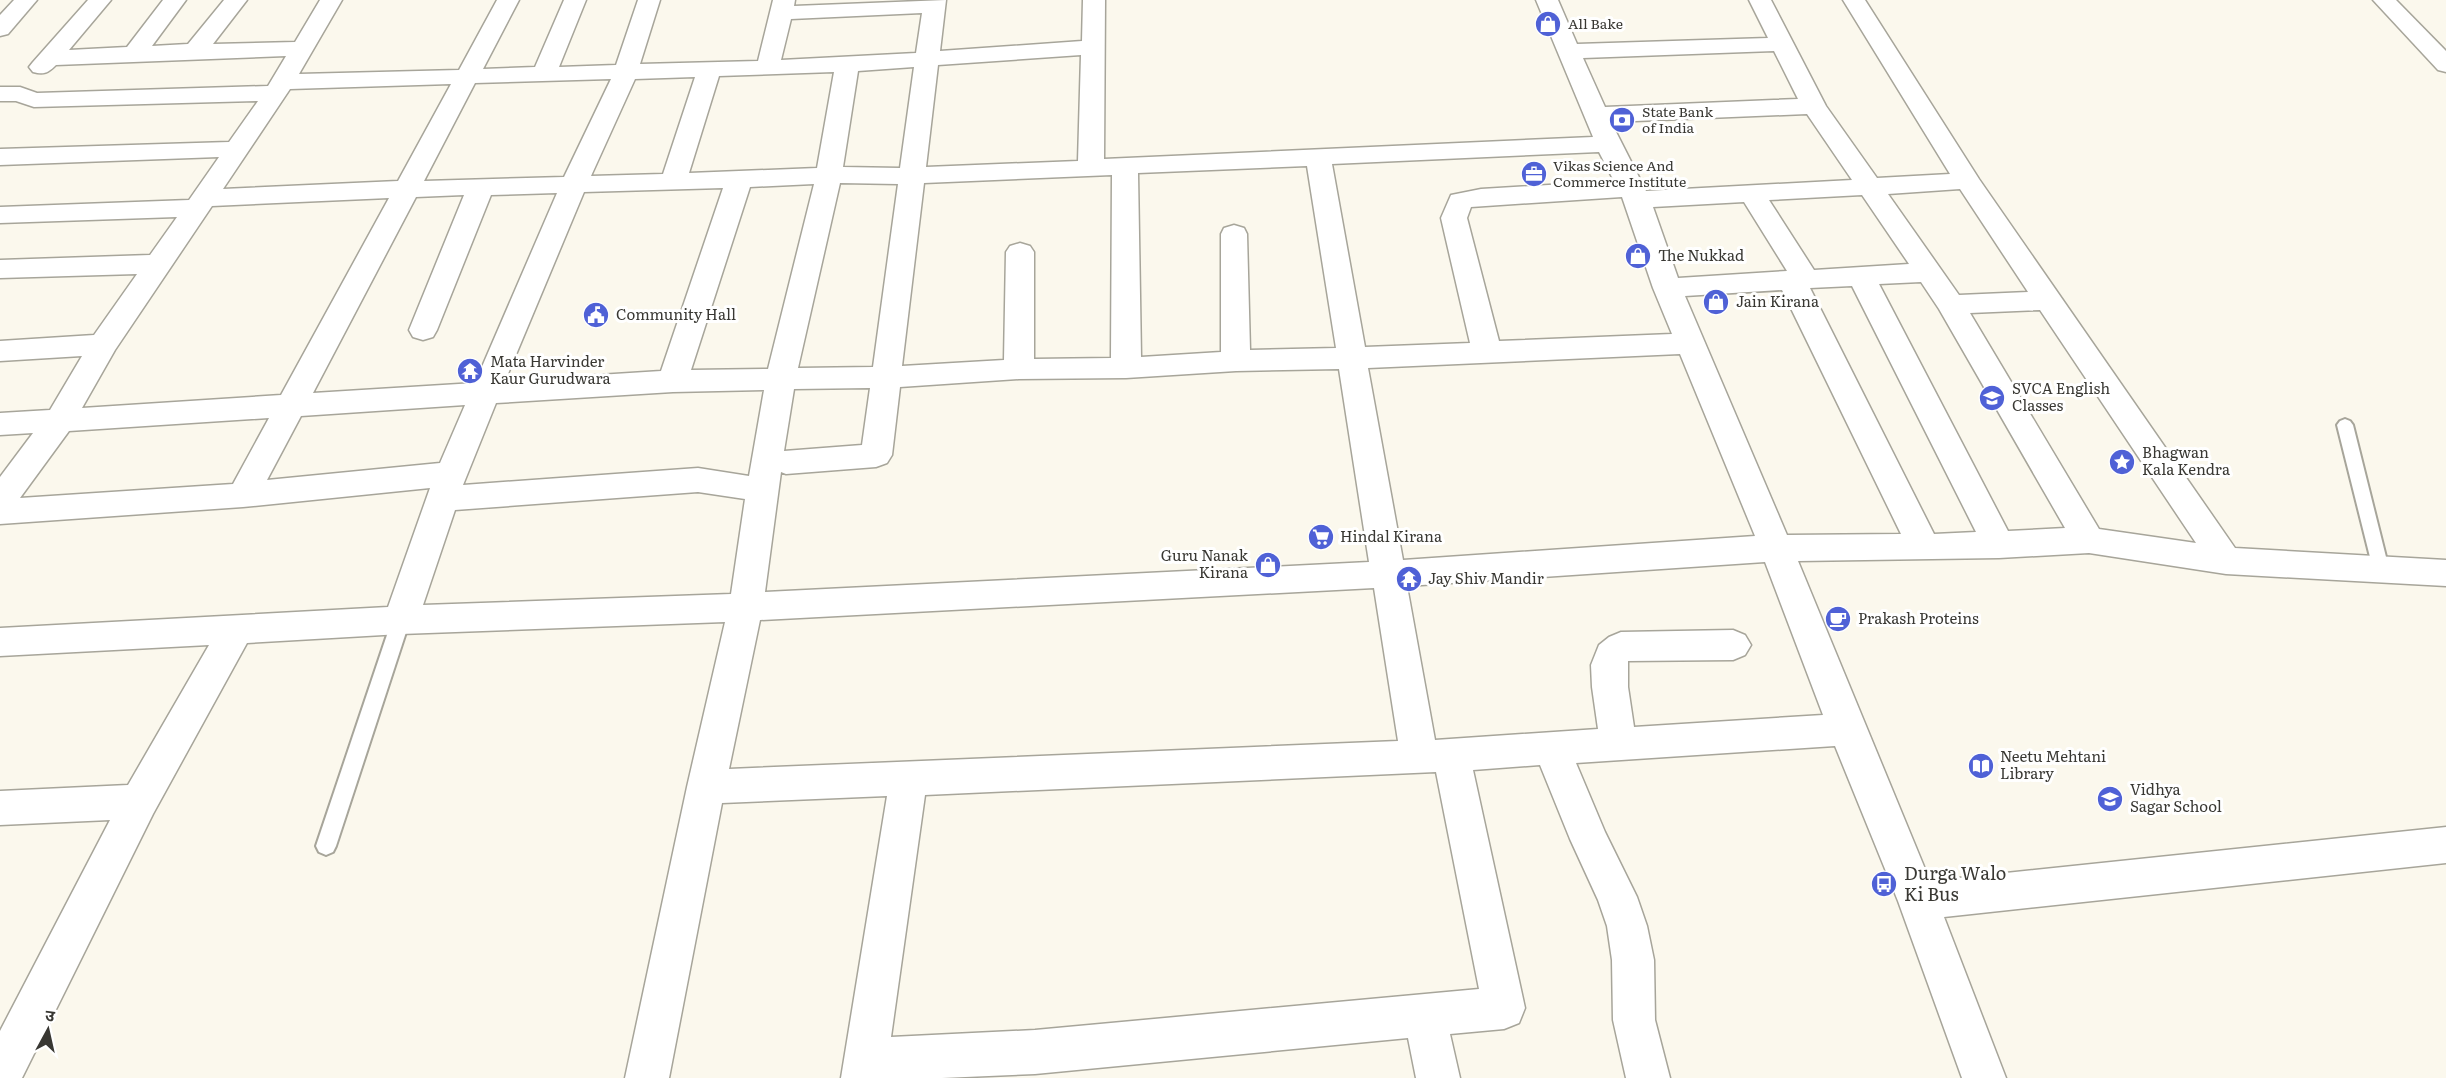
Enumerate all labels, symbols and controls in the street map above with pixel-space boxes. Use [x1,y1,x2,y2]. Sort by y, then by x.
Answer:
shop icon: All Bake [1533,9,1563,39]
place label: All Bake [1568,13,1623,33]
place label: State Bank of India [1642,101,1713,137]
bank icon: State Bank of India [1607,105,1637,135]
place label: Vikas Science And Commerce Institute [1553,155,1686,191]
office icon: Vikas Science And Commerce Institute [1519,159,1549,189]
shop icon: The Nukkad [1623,241,1653,271]
place label: The Nukkad [1658,243,1744,266]
shop icon: Jain Kirana [1701,287,1731,317]
place label: Jain Kirana [1736,289,1820,312]
public building icon: Community Hall [581,300,611,330]
place label: Community Hall [616,302,736,325]
place label: Mata Harvinder Kaur Gurudwara [490,349,612,389]
temple icon: Mata Harvinder Kaur Gurudwara [455,356,485,386]
place label: SVCA English Classes [2012,376,2110,416]
school or university icon: SVCA English Classes [1977,383,2007,413]
place label: Bhagwan Kala Kendra [2142,440,2231,480]
place icon: Bhagwan Kala Kendra [2107,447,2137,477]
supermarket icon: Hindal Kirana [1306,522,1336,552]
place label: Hindal Kirana [1340,524,1443,547]
place label: Guru Nanak Kirana [1161,543,1249,583]
shop icon: Guru Nanak Kirana [1253,550,1283,580]
temple icon: Jay Shiv Mandir [1394,564,1424,594]
place label: Jay Shiv Mandir [1428,566,1544,589]
cafe icon: Prakash Proteins [1823,604,1853,634]
place label: Prakash Proteins [1858,606,1979,629]
place label: Neetu Mehtani Library [2000,744,2106,784]
library icon: Neetu Mehtani Library [1966,751,1996,781]
place label: Vidhya Sagar School [2130,777,2222,817]
school or university icon: Vidhya Sagar School [2095,784,2125,814]
place label: Durga Walo Ki Bus [1904,859,2006,907]
bus stop icon: Durga Walo Ki Bus [1869,869,1899,899]
north arrow [18,1000,78,1060]
text: उ [44,1002,57,1027]

